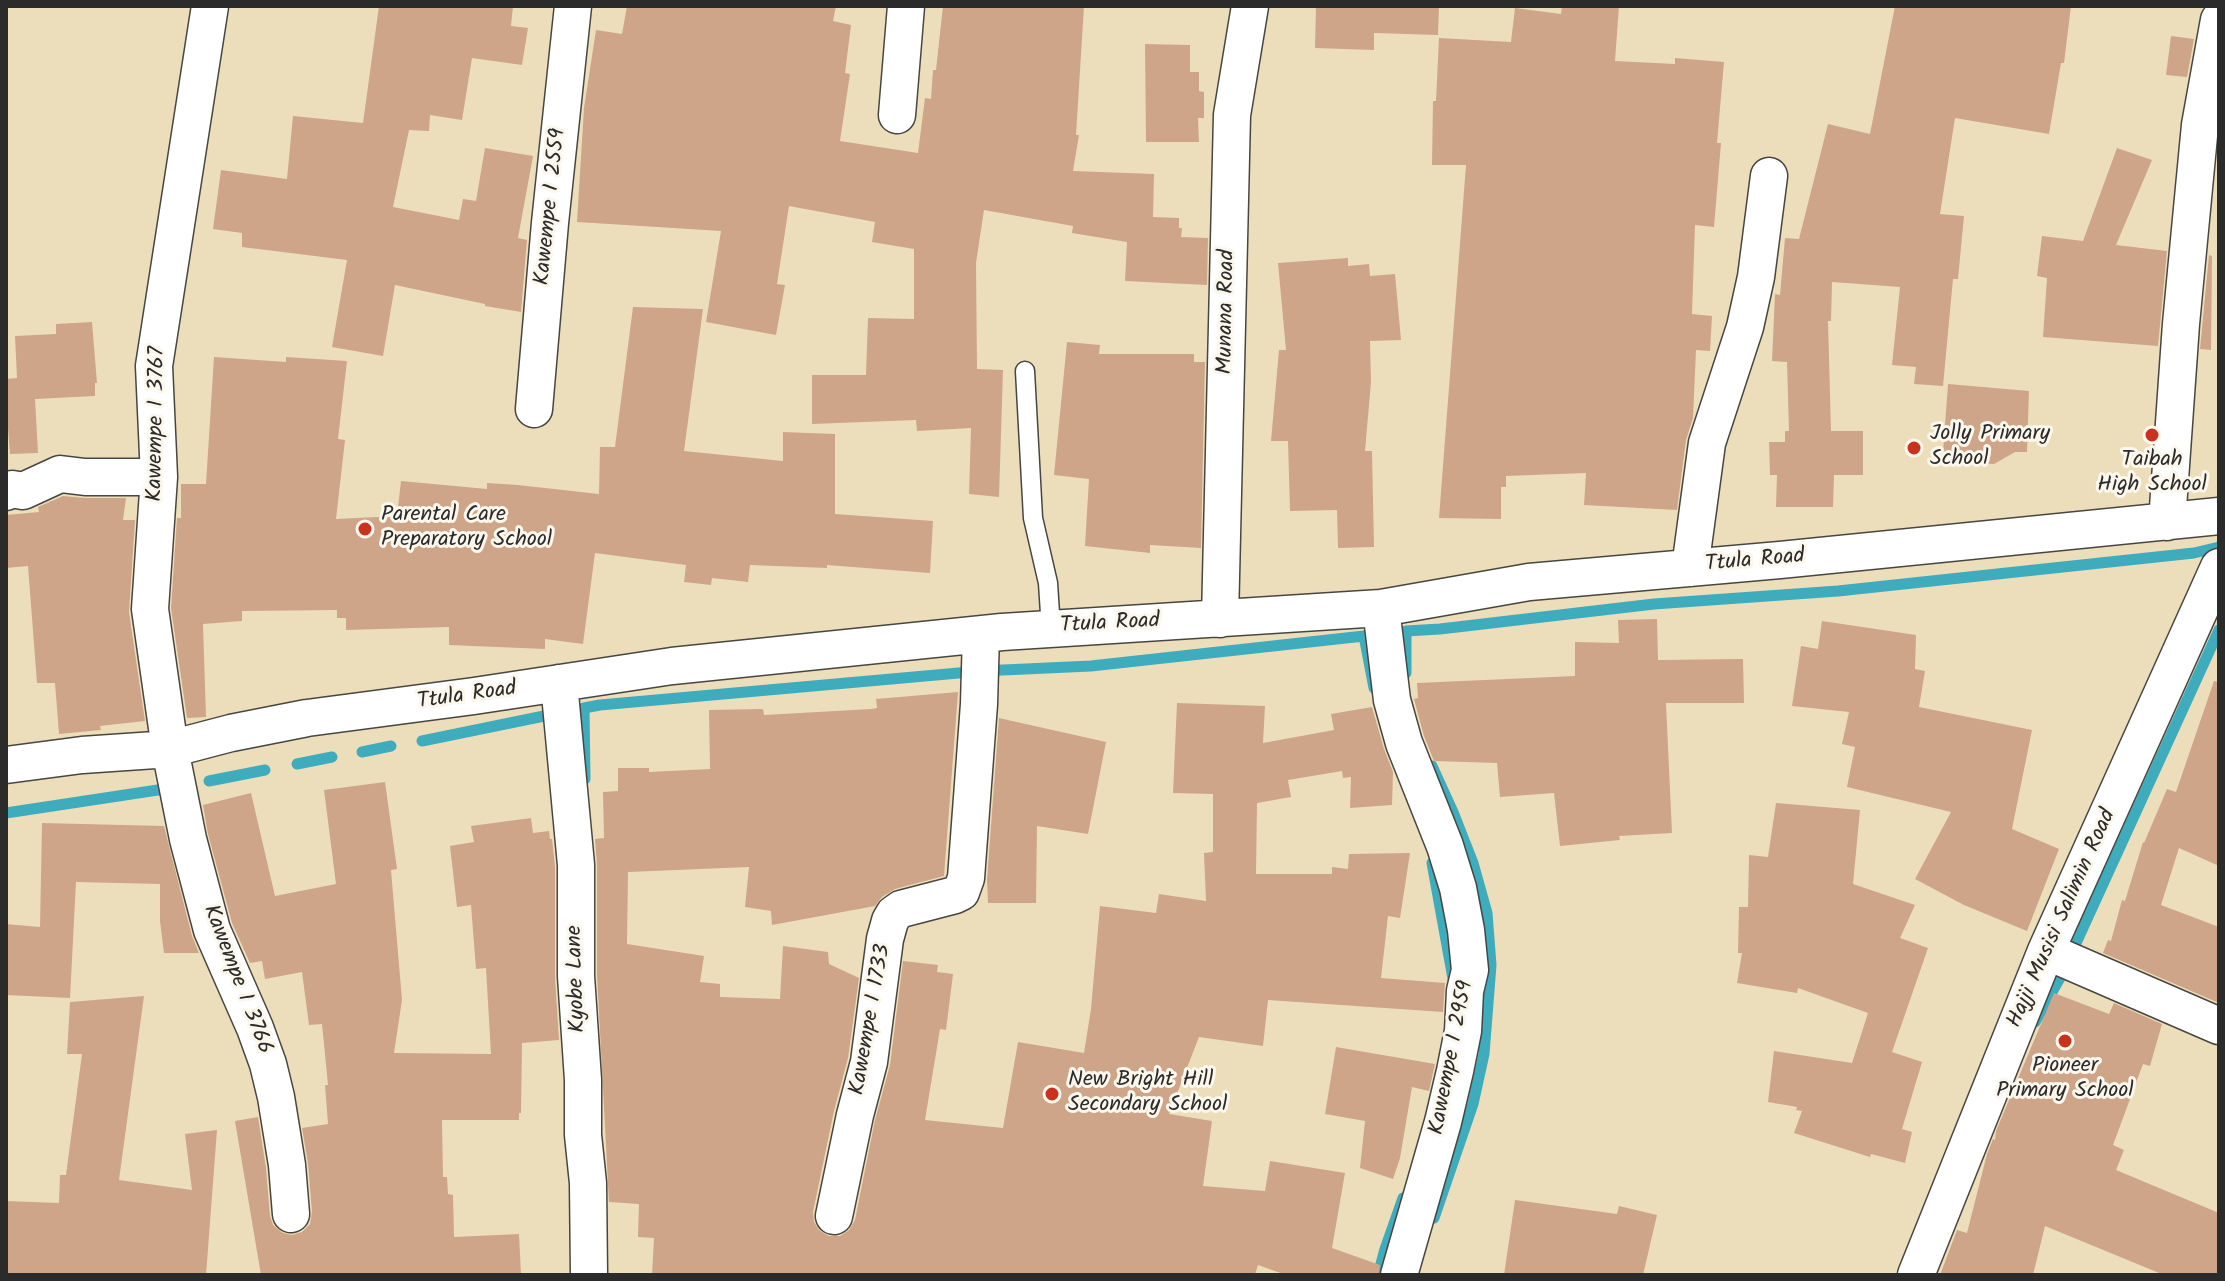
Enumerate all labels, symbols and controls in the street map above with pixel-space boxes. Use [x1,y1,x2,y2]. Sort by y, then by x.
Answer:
street label: Kawempe I 2559 [531,127,573,287]
street label: Munana Road [1214,249,1242,375]
street label: Kawempe I 3767 [143,346,173,502]
place label: Jolly Primary School [1930,422,2050,474]
marker: Taibah High School [2143,426,2161,444]
marker: Jolly Primary School [1905,439,1923,457]
place label: Taibah High School [2097,448,2207,500]
place label: Parental Care Preparatory School [381,503,552,554]
marker: Parental Care Preparatory School [356,520,374,538]
street label: Ttula Road [1704,545,1806,579]
street label: Ttula Road [1060,609,1160,641]
street label: Ttula Road [416,677,518,717]
street label: Hajji Musisi Salimin Road [2003,806,2123,1032]
street label: Kawempe I 3766 [195,902,277,1058]
street label: Kyobe Lane [563,925,593,1033]
street label: Kawempe I 1733 [846,943,898,1097]
street label: Kawempe I 2959 [1425,979,1481,1137]
marker: Pioneer Primary School [2056,1032,2074,1050]
place label: Pioneer Primary School [1996,1054,2134,1106]
place label: New Bright Hill Secondary School [1068,1068,1227,1120]
marker: New Bright Hill Secondary School [1043,1085,1061,1103]

